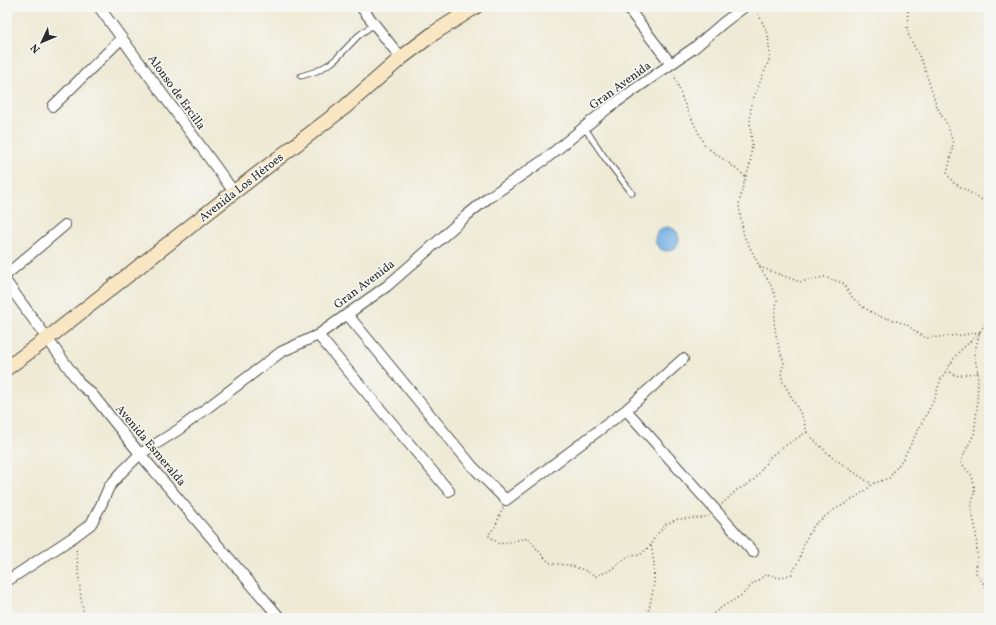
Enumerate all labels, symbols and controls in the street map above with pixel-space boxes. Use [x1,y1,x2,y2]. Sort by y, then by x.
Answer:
north arrow [22,22,62,62]
text: N [28,40,44,56]
street label: Alonso de Ercilla [144,52,209,133]
street label: Gran Avenida [587,58,655,114]
street label: Avenida Los Héroes [196,150,287,226]
street label: Gran Avenida [331,257,398,313]
street label: Avenida Esmeralda [111,402,189,490]

